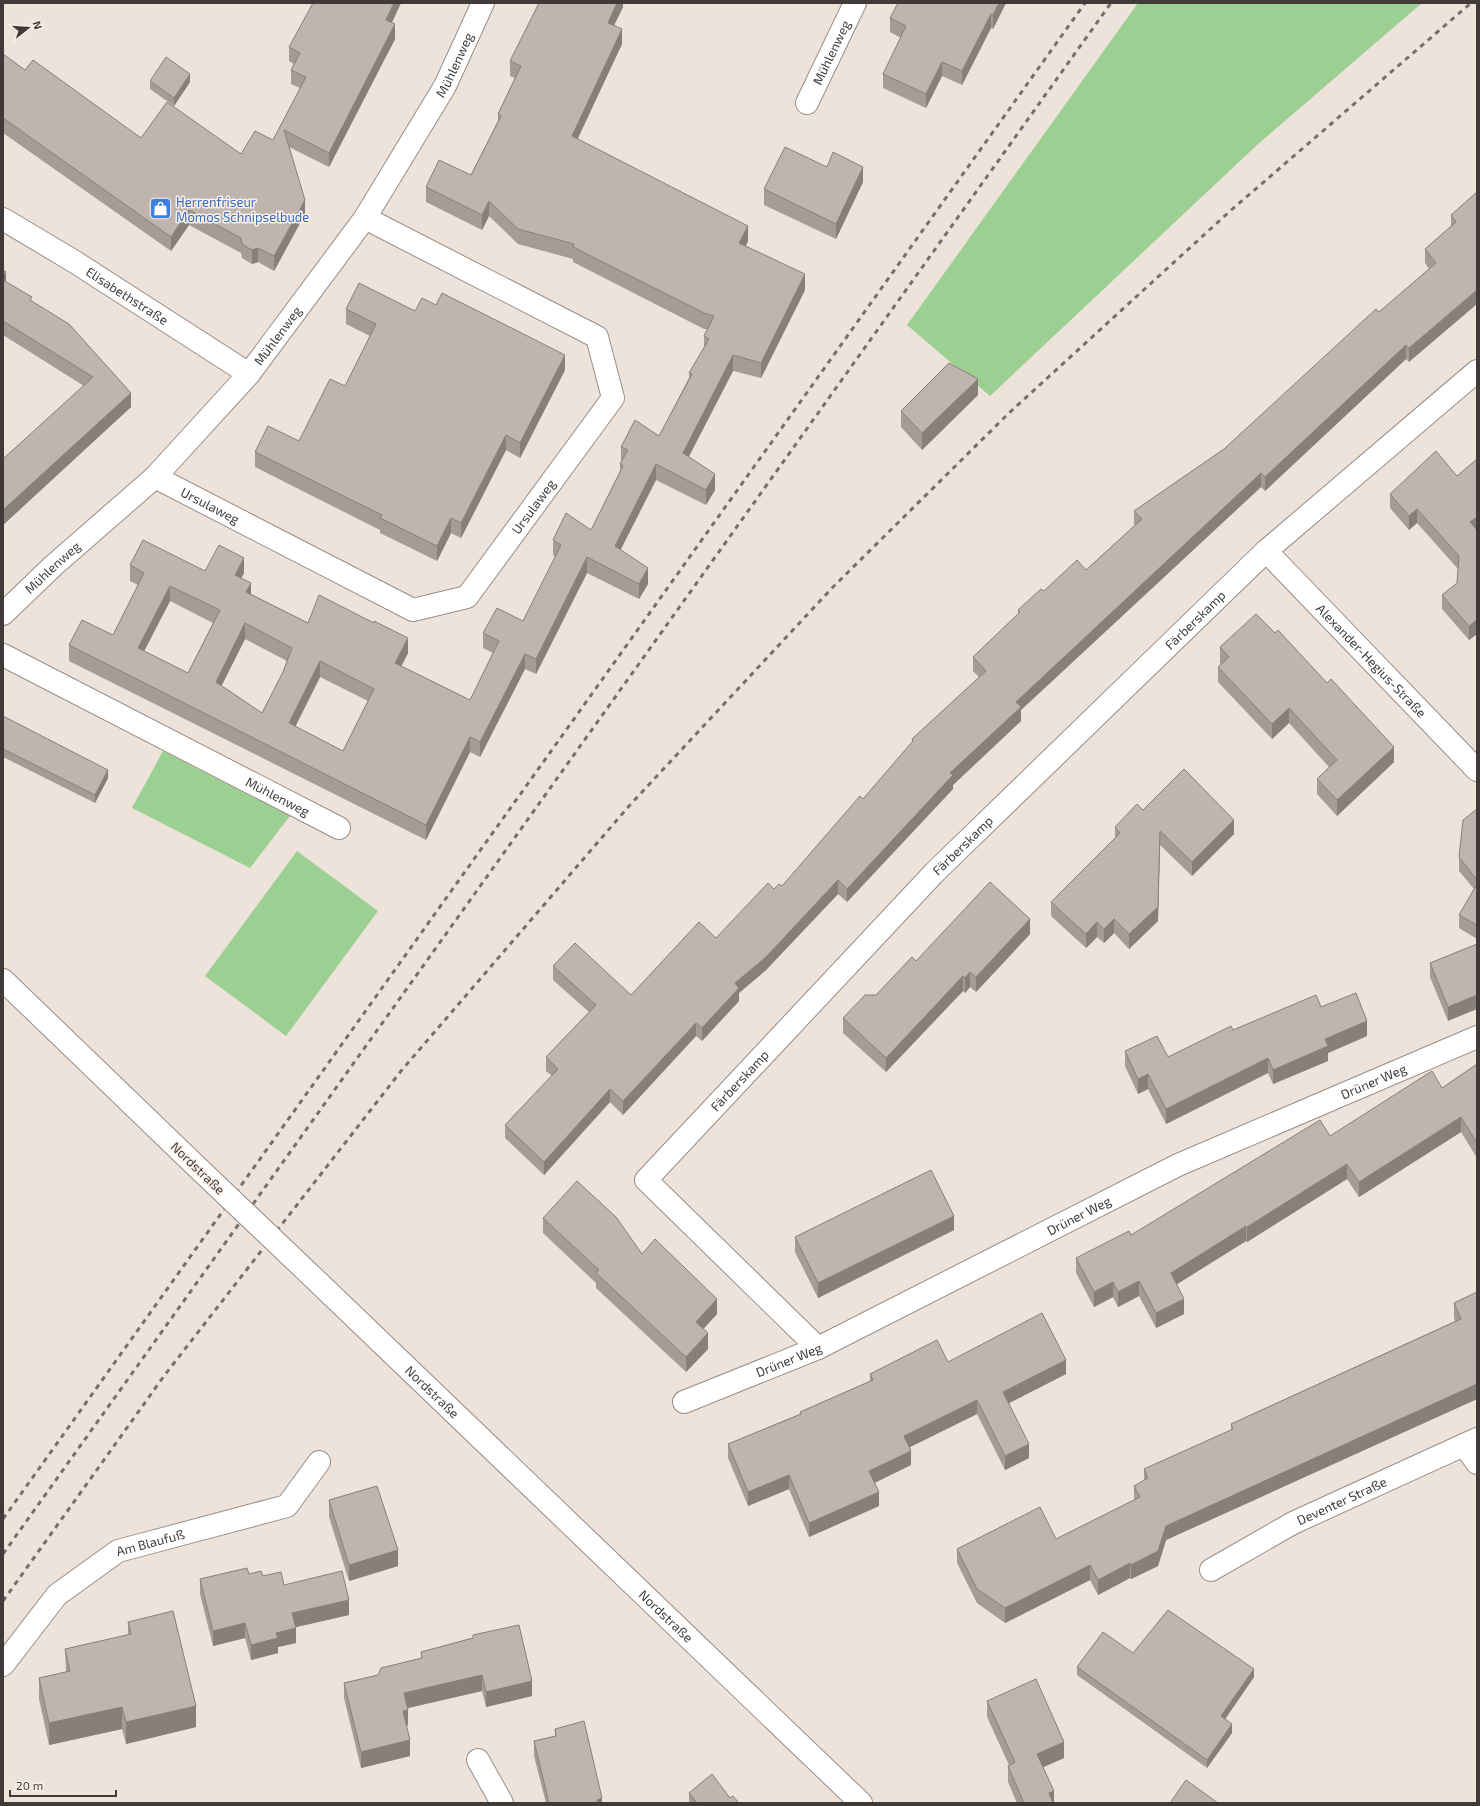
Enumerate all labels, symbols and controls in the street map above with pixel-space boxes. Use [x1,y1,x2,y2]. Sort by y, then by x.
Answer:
north arrow [8,8,48,48]
street label: Mühlenweg [809,18,854,87]
text: N [31,19,45,31]
street label: Mühlenweg [432,30,476,100]
place label: Herrenfriseur Momos Schnipselbude [176,194,309,225]
shop icon: Herrenfriseur Momos Schnipselbude [147,196,173,222]
street label: Elisabethstraße [83,263,171,328]
street label: Mühlenweg [250,303,305,368]
street label: Ursulaweg [508,476,559,537]
street label: Ursulaweg [178,484,242,527]
street label: Mühlenweg [21,538,84,597]
street label: Färberskamp [1161,587,1229,653]
street label: Alexander-Hegius-Straße [1313,600,1430,721]
street label: Mühlenweg [243,773,312,820]
street label: Färberskamp [929,812,996,878]
street label: Färberskamp [707,1046,772,1114]
street label: Drüner Weg [1338,1060,1409,1102]
street label: Nordstraße [168,1138,228,1198]
street label: Drüner Weg [1044,1192,1114,1238]
street label: Drüner Weg [753,1339,824,1380]
street label: Nordstraße [402,1362,463,1421]
street label: Deventer Straße [1294,1473,1389,1528]
street label: Am Blaufuß [114,1526,186,1559]
street label: Nordstraße [636,1586,696,1646]
scale bar [10,1772,116,1798]
text: 20 m [16,1778,43,1792]

